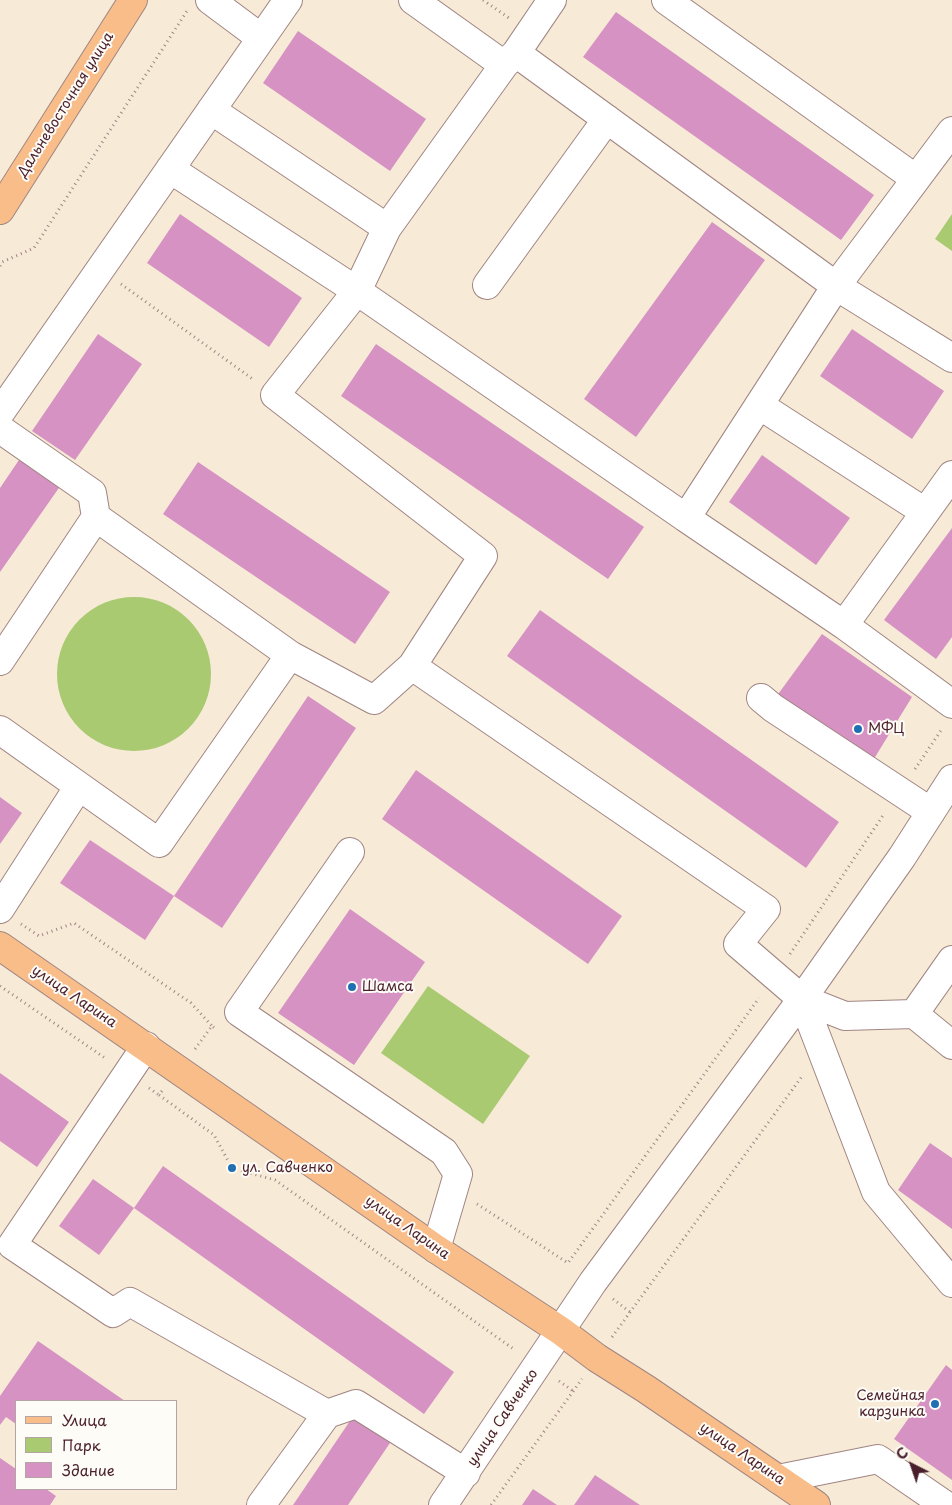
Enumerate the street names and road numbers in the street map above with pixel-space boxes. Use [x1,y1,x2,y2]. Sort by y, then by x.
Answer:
street label: Дальневосточная улица [14,29,118,181]
street label: улица Ларина [28,962,120,1032]
street label: улица Ларина [362,1193,452,1263]
street label: улица Савченко [464,1366,542,1470]
street label: улица Ларина [696,1419,788,1489]

